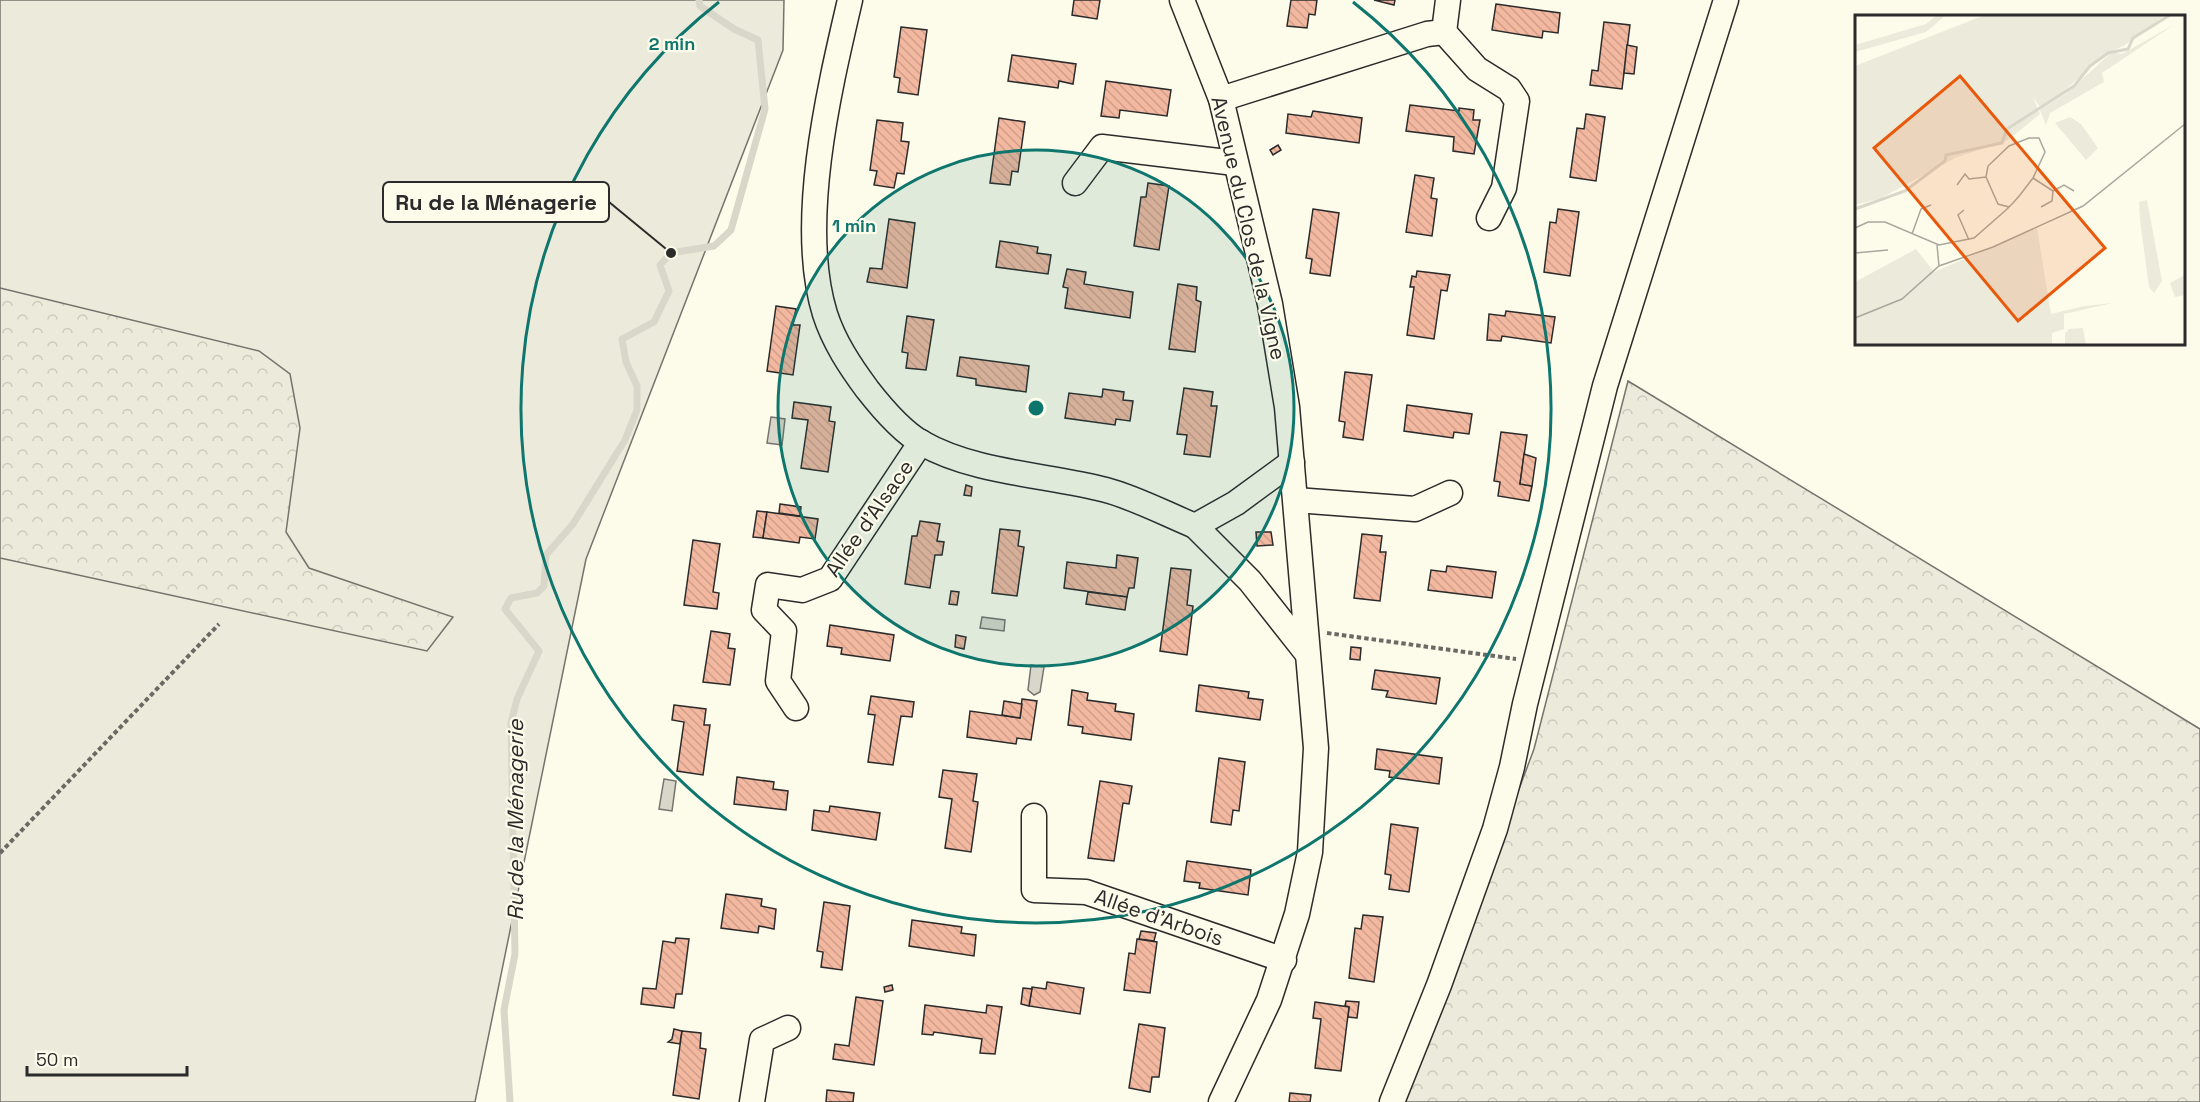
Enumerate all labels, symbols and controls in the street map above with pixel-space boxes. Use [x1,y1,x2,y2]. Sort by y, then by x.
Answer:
inset map [1855,15,2185,345]
text: 2 min [649,32,695,55]
street label: Avenue du Clos de la Vigne [1205,93,1293,363]
callout: Ru de la Ménagerie [383,182,609,222]
text: Ru de la Ménagerie [395,188,597,216]
text: 1 min [832,214,876,237]
centre of rings [1026,398,1046,418]
street label: Allée d'Alsace [819,454,919,582]
water label: Ru de la Ménagerie [501,718,529,921]
street label: Allée d'Arbois [1091,882,1227,952]
scale bar [27,1039,188,1077]
text: 50 m [36,1048,78,1071]

